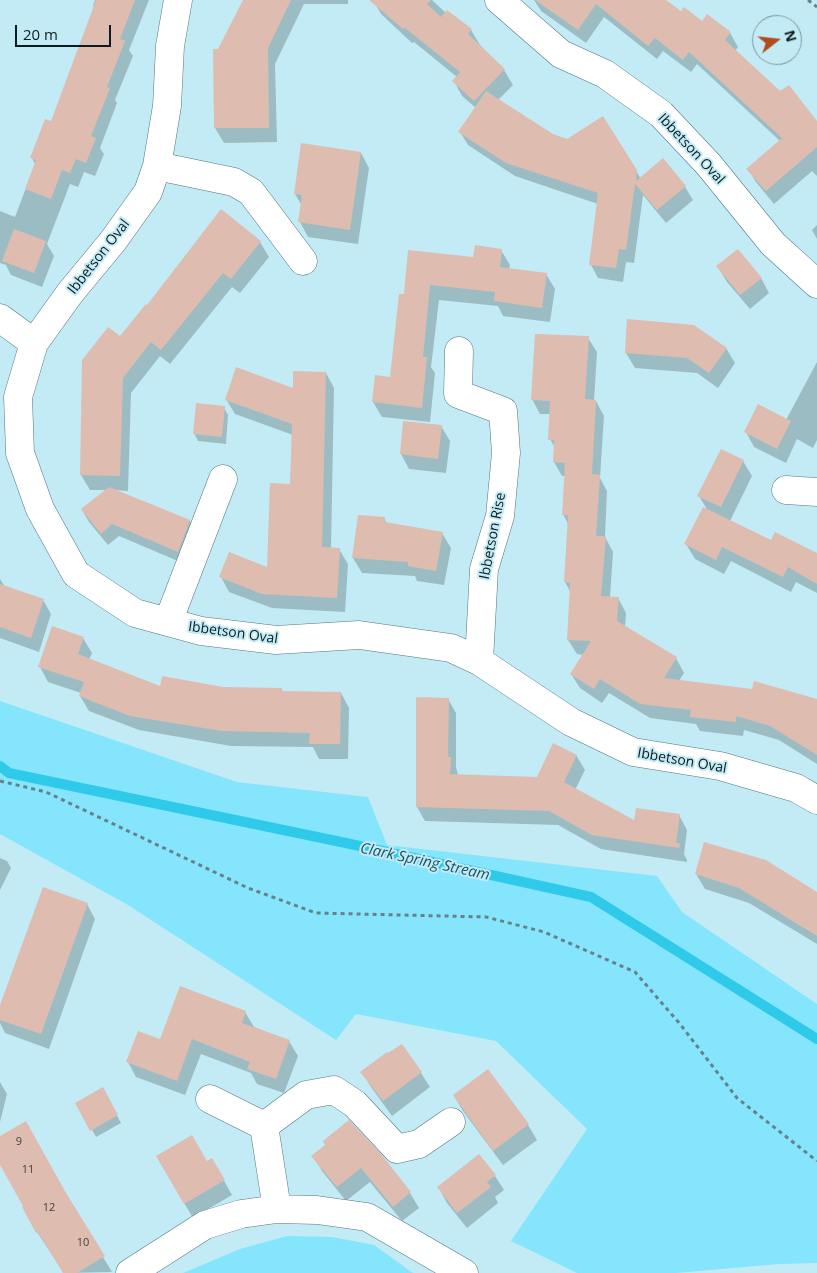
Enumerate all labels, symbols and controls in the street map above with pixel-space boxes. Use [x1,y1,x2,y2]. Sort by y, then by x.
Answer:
scale bar [18,15,114,47]
north arrow [752,15,802,65]
text: 20 m [23,24,58,44]
text: N [780,28,802,44]
street label: Ibbetson Oval [654,110,728,188]
street label: Ibbetson Oval [65,216,133,298]
street label: Ibbetson Rise [476,491,510,581]
street label: Ibbetson Oval [187,618,279,648]
street label: Ibbetson Oval [636,745,728,777]
water label: Clark Spring Stream [359,839,491,885]
house number: 9 [16,1135,22,1149]
house number: 11 [22,1163,34,1177]
house number: 12 [43,1201,55,1215]
house number: 10 [77,1236,89,1250]

